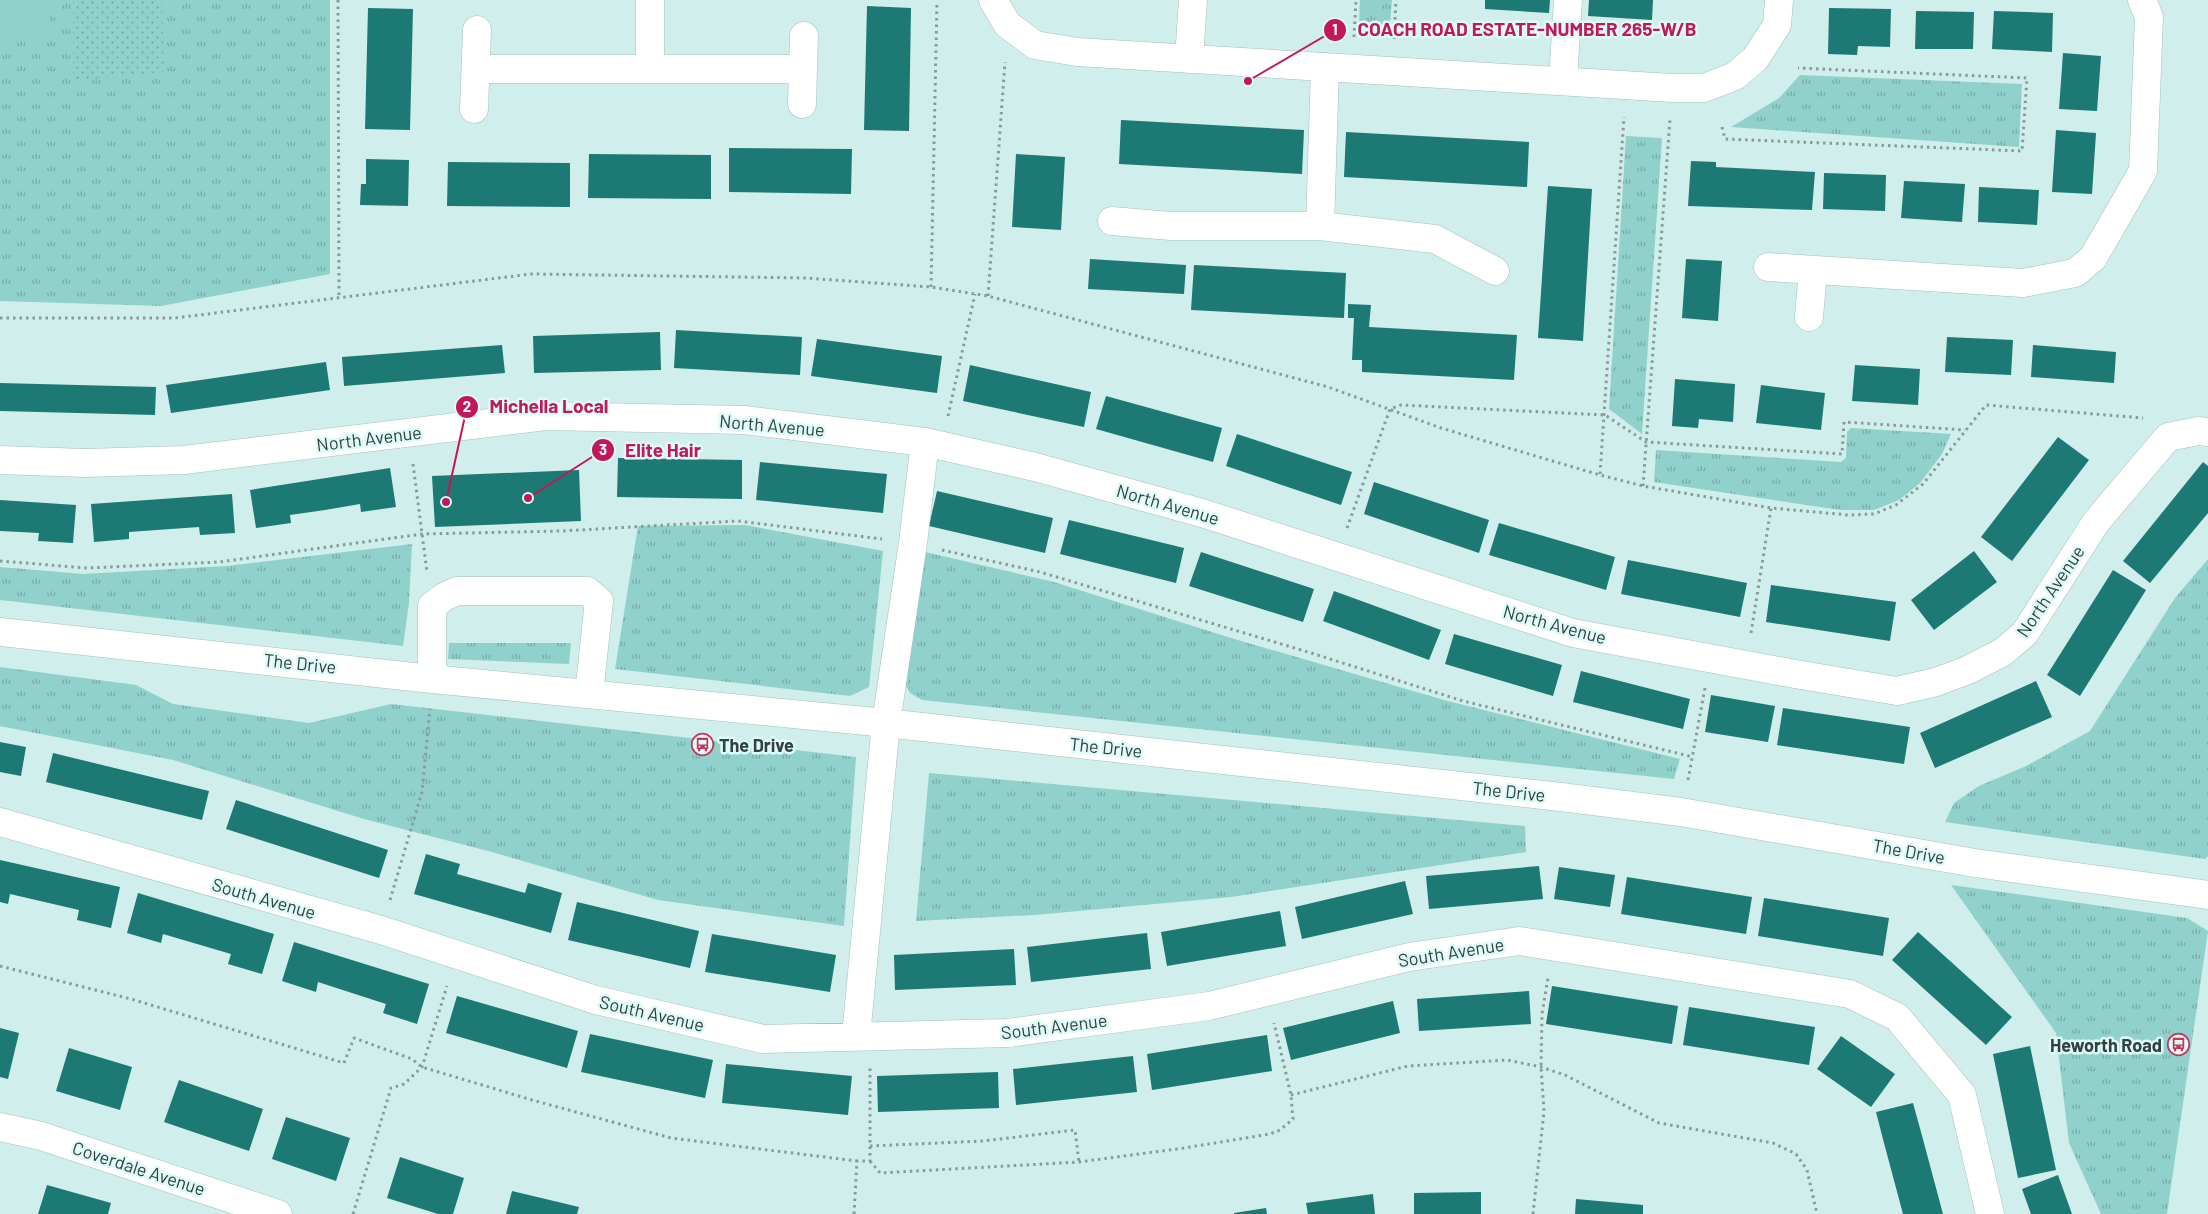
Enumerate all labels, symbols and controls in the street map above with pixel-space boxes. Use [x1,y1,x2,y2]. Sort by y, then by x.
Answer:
callout: COACH ROAD ESTATE-NUMBER 265-W/B [1322,13,1706,47]
text: COACH ROAD ESTATE-NUMBER 265-W/B [1358,17,1696,40]
text: 1 [1332,20,1338,38]
callout: Michella Local [454,390,618,424]
text: Michella Local [490,394,608,417]
text: 2 [463,397,471,415]
street label: North Avenue [718,409,826,441]
street label: North Avenue [315,421,423,455]
callout: Elite Hair [590,433,711,467]
text: Elite Hair [625,438,702,461]
text: 3 [599,440,607,458]
street label: North Avenue [1114,479,1222,529]
street label: North Avenue [2011,541,2089,641]
street label: North Avenue [1501,600,1609,648]
street label: The Drive [262,648,338,678]
street label: The Drive [1068,732,1144,762]
bus stop icon: The Drive [691,733,715,757]
place label: The Drive [719,734,794,756]
street label: The Drive [1471,776,1547,806]
street label: The Drive [1871,834,1947,868]
street label: South Avenue [210,873,318,923]
street label: South Avenue [1396,933,1506,971]
street label: South Avenue [597,990,707,1036]
street label: South Avenue [1000,1009,1108,1043]
bus stop icon: Heworth Road [2166,1033,2190,1057]
place label: Heworth Road [2050,1034,2162,1056]
street label: Coverdale Avenue [70,1136,208,1200]

